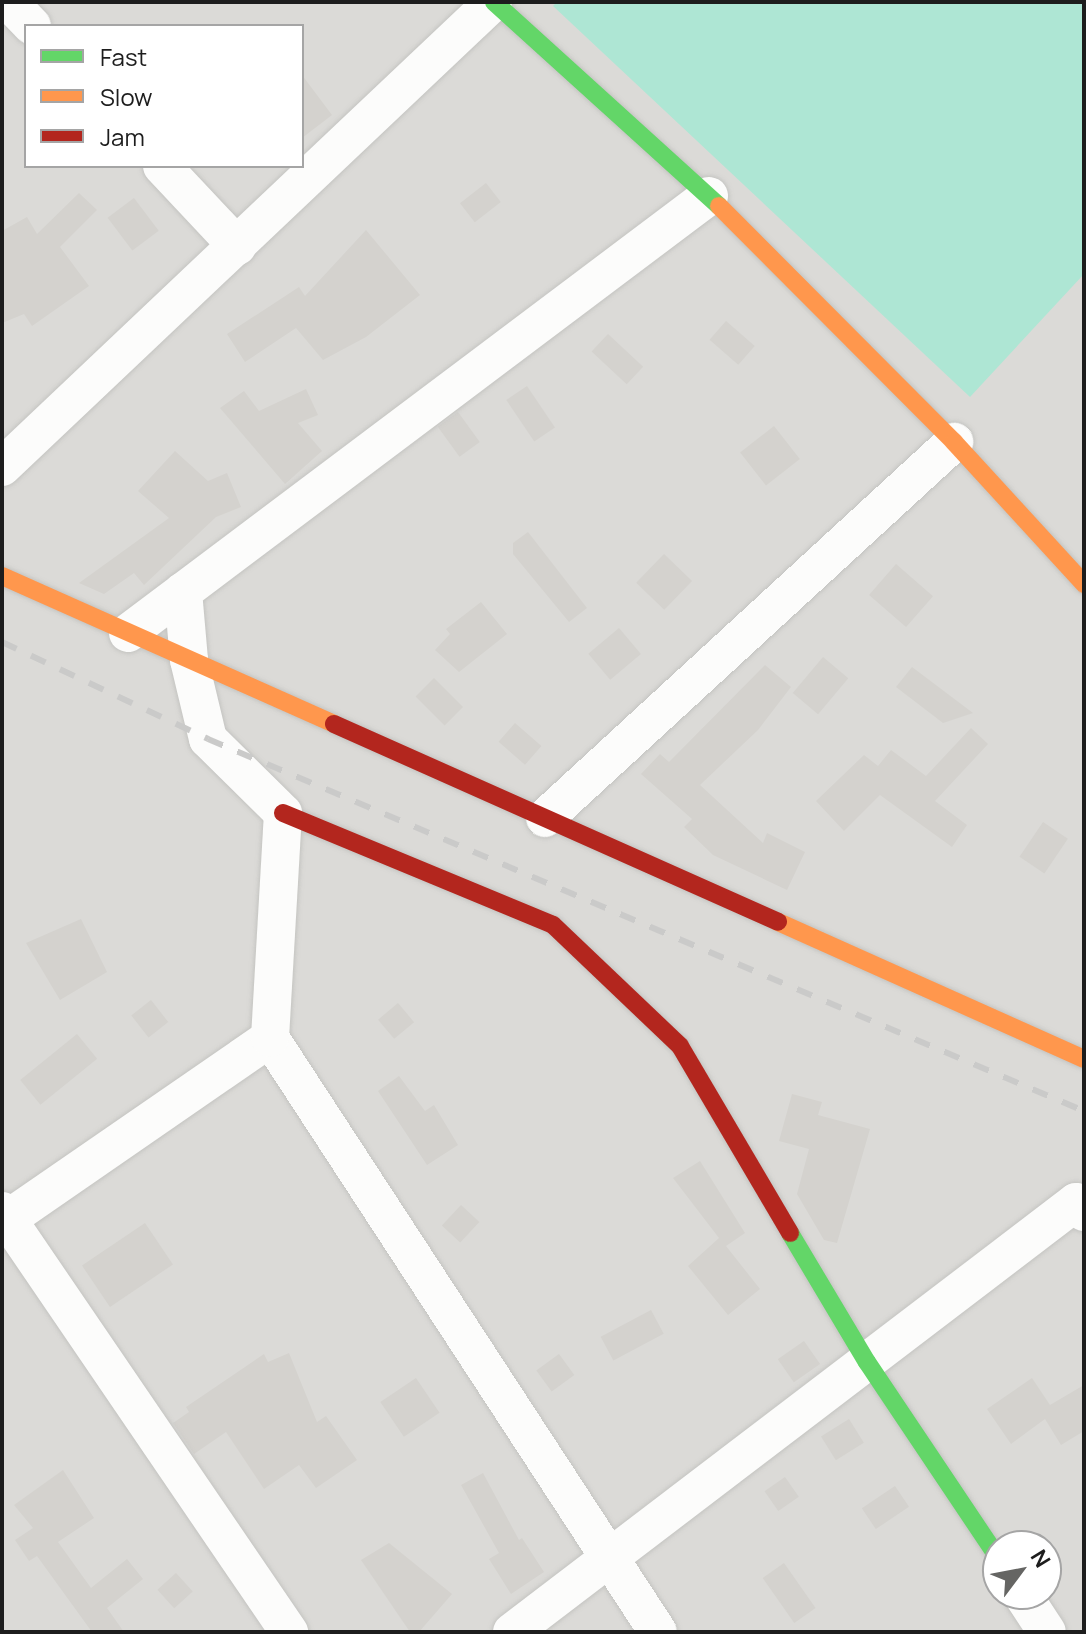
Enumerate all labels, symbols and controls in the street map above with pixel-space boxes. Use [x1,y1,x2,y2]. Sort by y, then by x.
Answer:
legend [24,24,304,168]
text: Fast [100,40,147,73]
text: Slow [100,80,153,113]
text: Jam [100,120,145,153]
north arrow [982,1530,1062,1610]
text: N [1024,1544,1058,1573]

